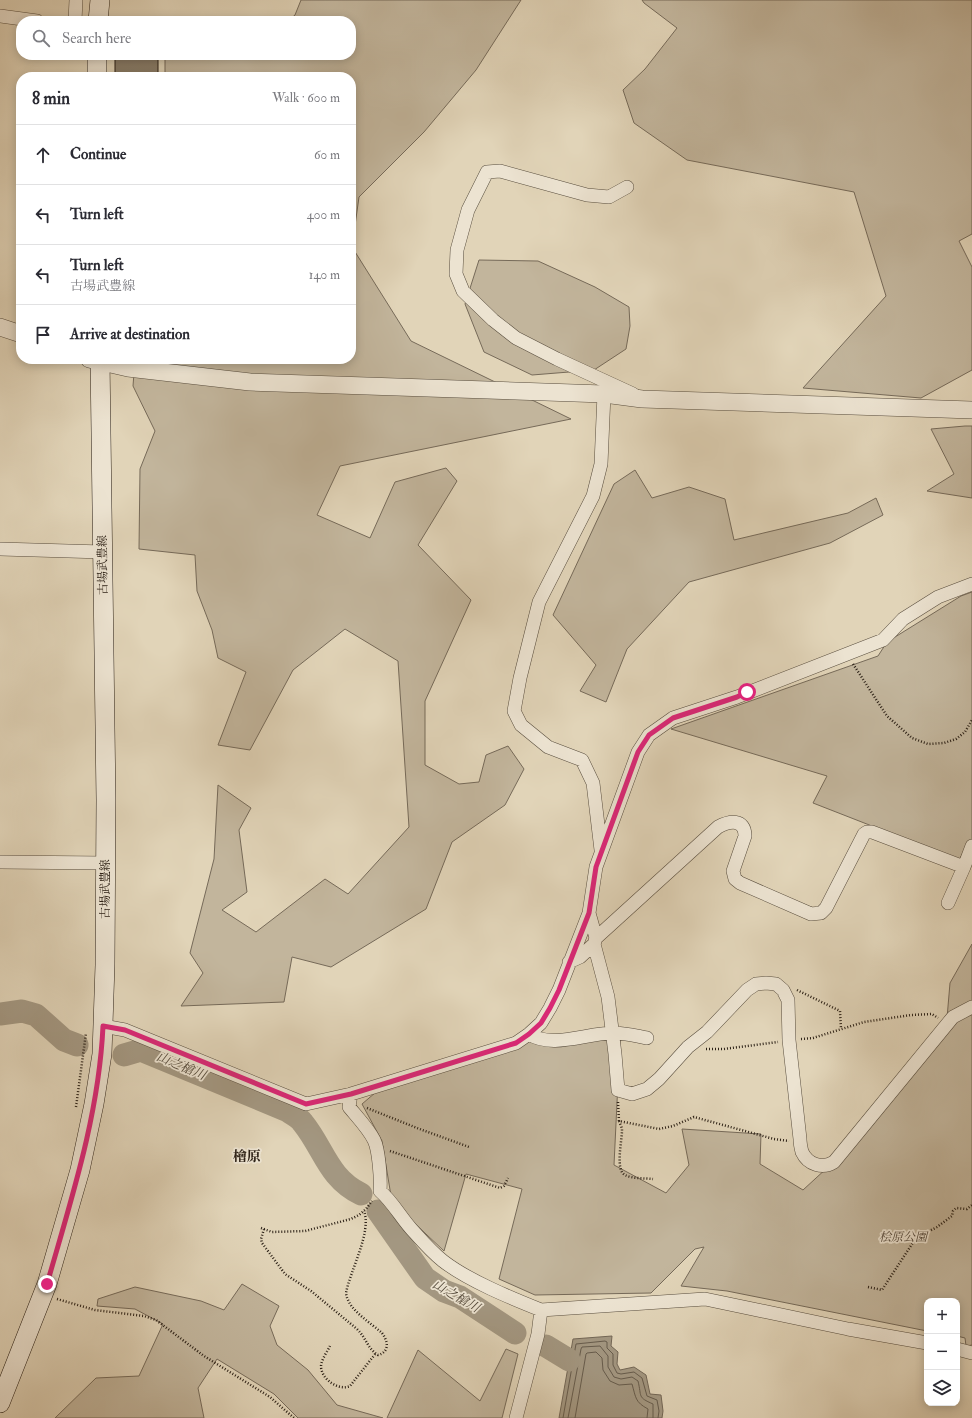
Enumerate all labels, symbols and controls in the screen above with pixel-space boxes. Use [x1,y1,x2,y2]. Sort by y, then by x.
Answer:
search box [16,16,356,60]
icon: search [30,27,52,49]
text: Search here [62,29,131,48]
text: 8 min [32,88,70,109]
text: Walk · 600 m [272,90,340,106]
icon: ahead [32,144,54,166]
text: Continue [70,145,126,164]
text: 60 m [314,147,340,163]
icon: left [32,204,54,226]
text: Turn left [70,205,124,224]
text: 400 m [307,207,340,223]
text: Turn left [70,256,124,275]
icon: left [32,264,54,286]
text: 140 m [309,267,340,283]
text: 古場武豊線 [70,278,135,294]
icon: arrive [32,324,54,346]
text: Arrive at destination [70,325,190,344]
street label: 古場武豊線 [95,535,111,595]
route start [738,683,756,701]
street label: 古場武豊線 [98,859,113,919]
water label: 山之槍川 [154,1048,210,1084]
district label: 檜原 [233,1148,261,1165]
park label: 桧原公園 [879,1230,929,1245]
route end [38,1275,56,1293]
water label: 山之槍川 [429,1276,484,1317]
map controls [924,1298,960,1406]
button: + [924,1298,960,1334]
button: − [924,1334,960,1370]
button: layers [924,1370,960,1406]

